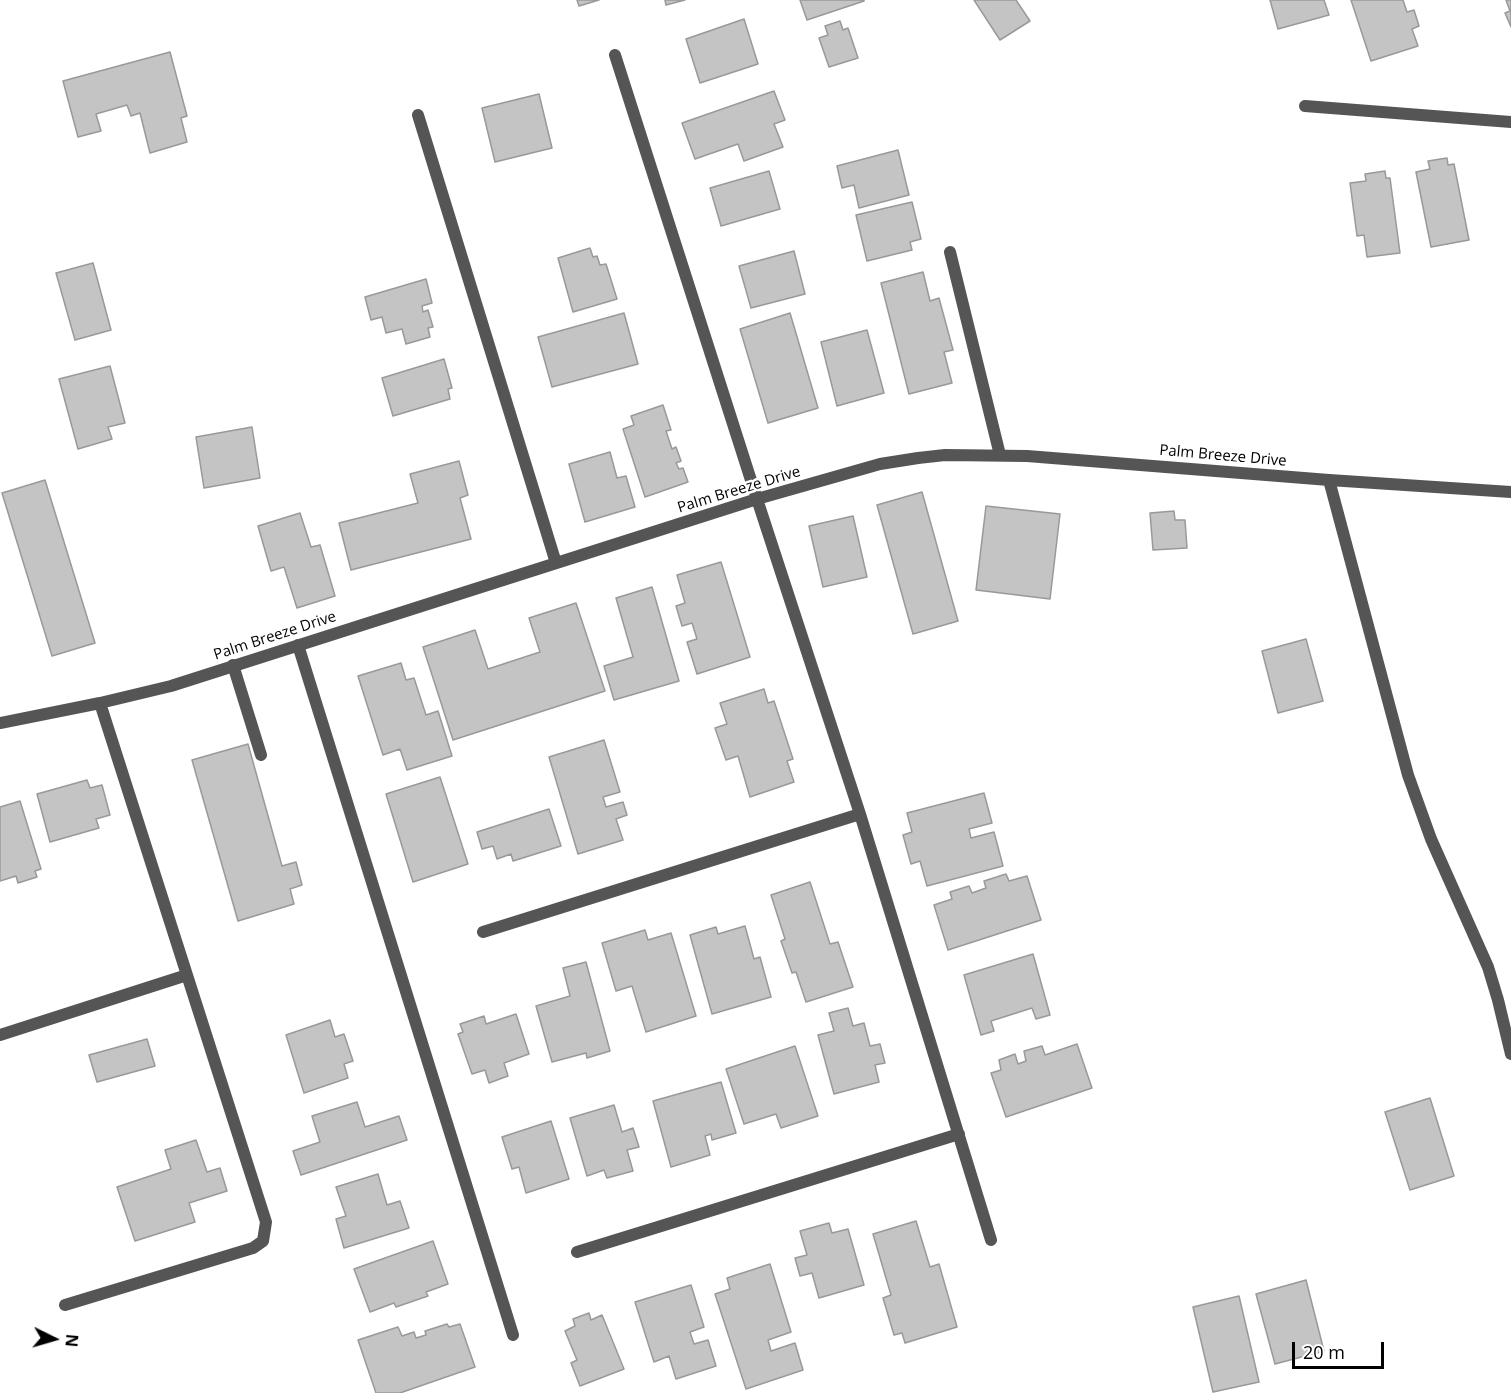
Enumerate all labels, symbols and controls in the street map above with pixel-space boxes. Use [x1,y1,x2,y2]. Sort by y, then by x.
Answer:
street label: Palm Breeze Drive [1159,441,1287,471]
street label: Palm Breeze Drive [675,463,803,517]
street label: Palm Breeze Drive [212,608,338,664]
north arrow [24,1309,84,1369]
scale bar [1295,1330,1386,1368]
text: N [60,1333,83,1348]
text: 20 m [1303,1340,1345,1364]

